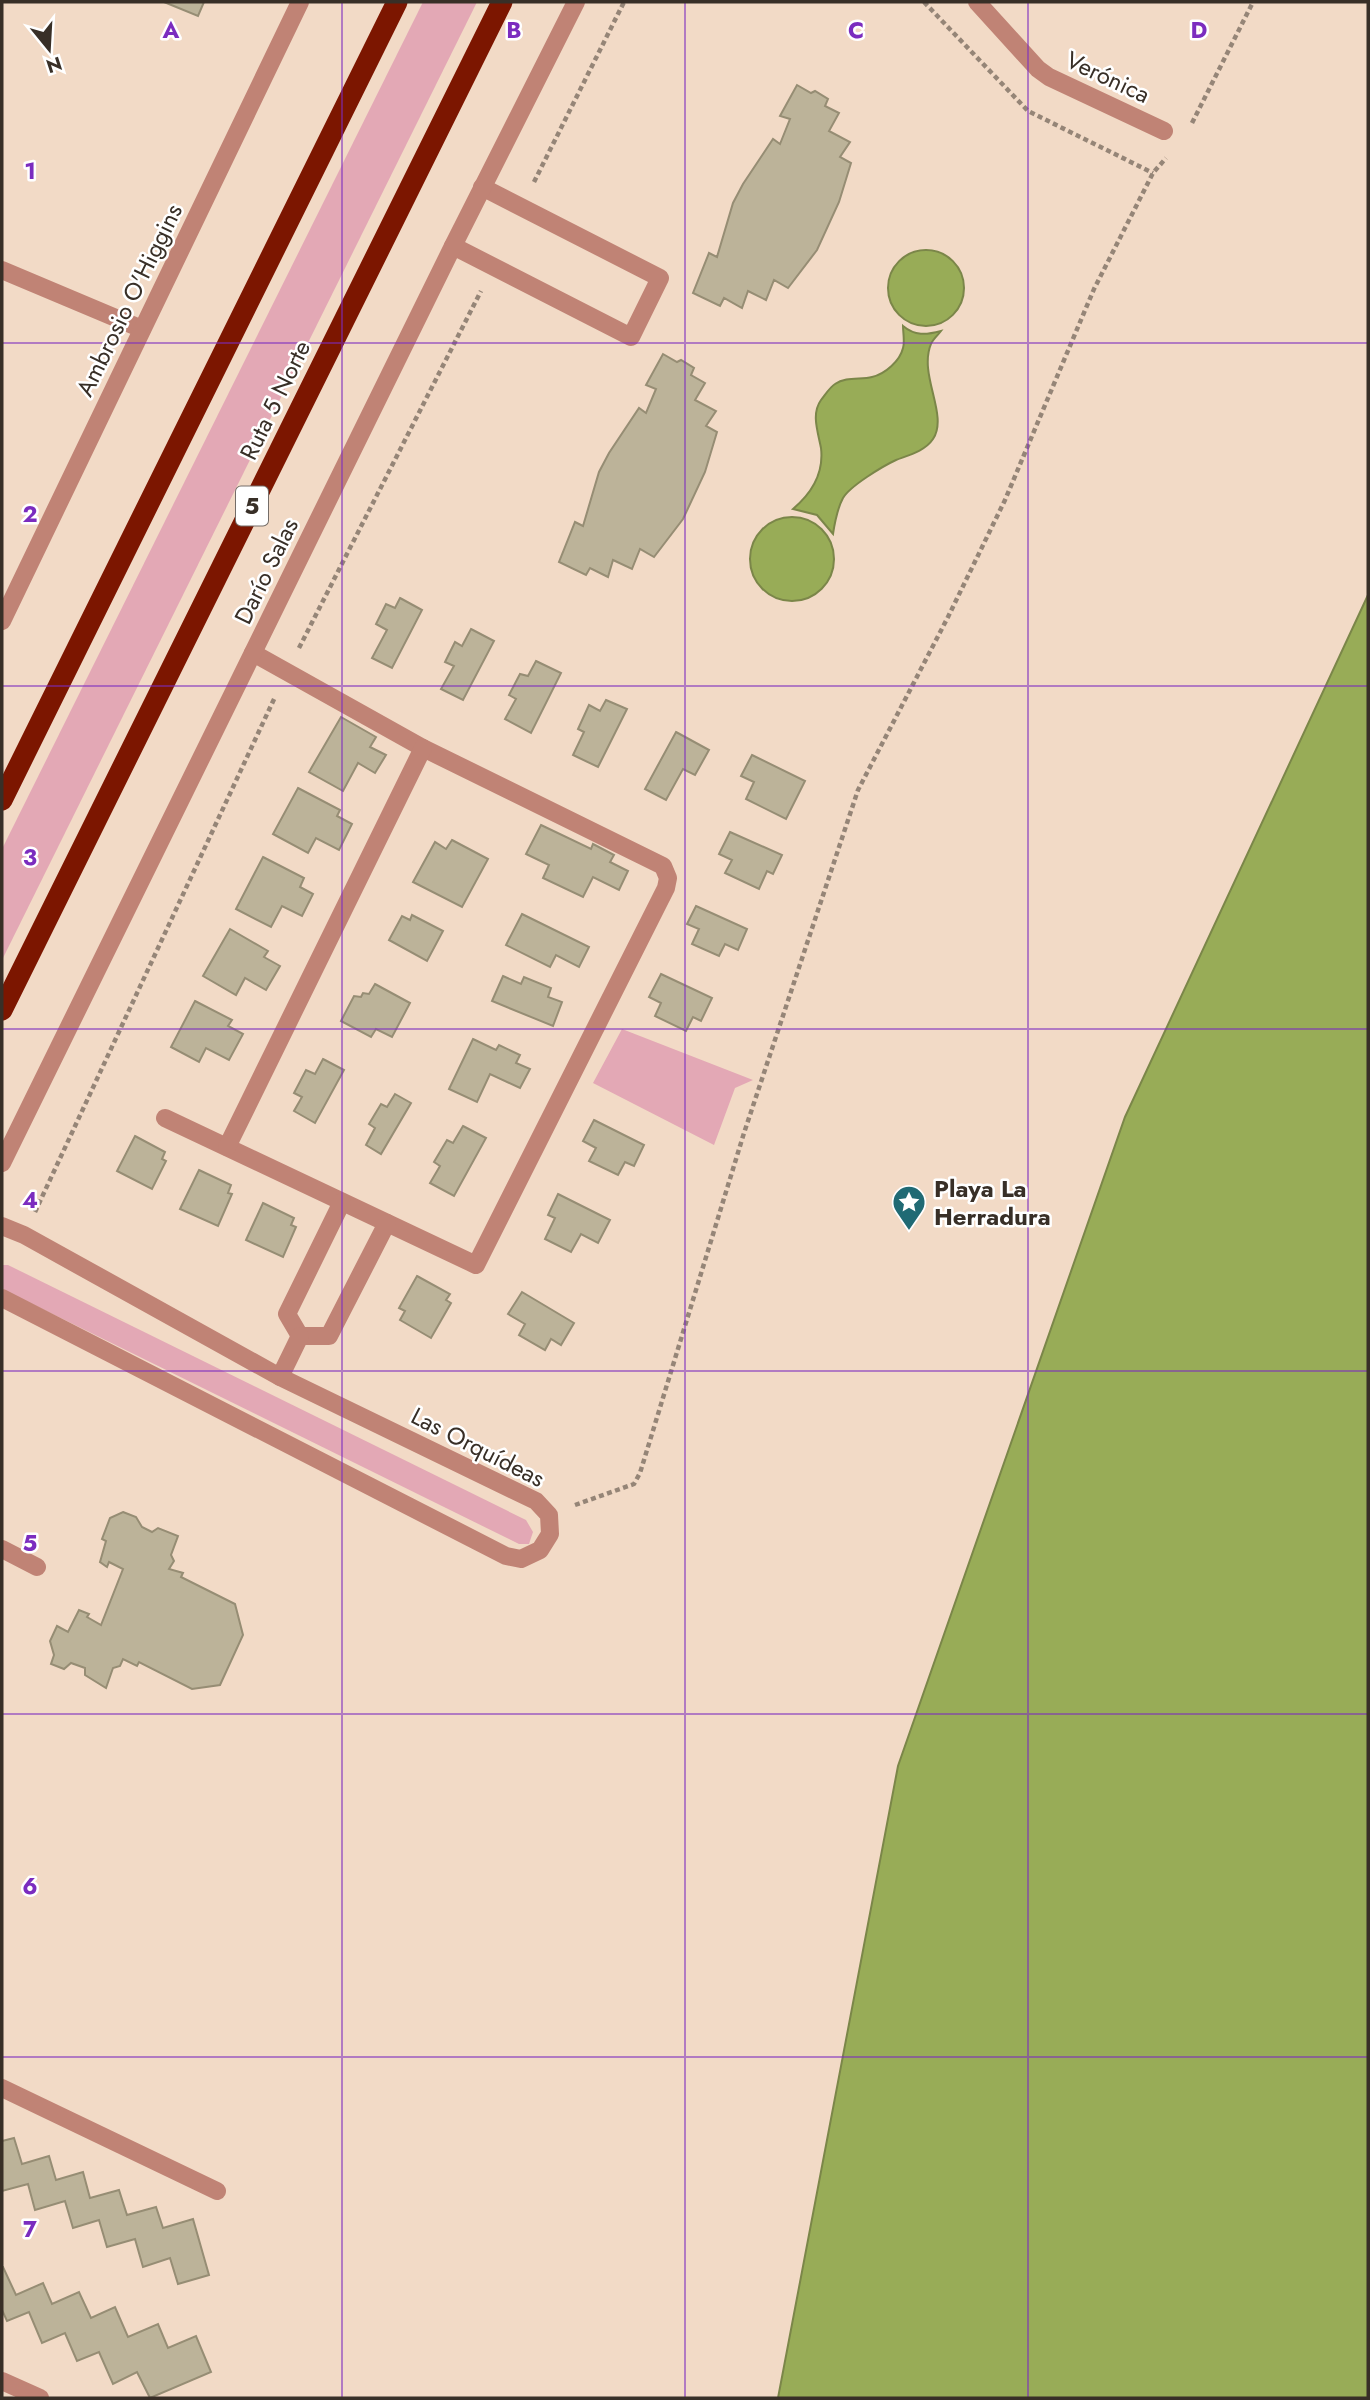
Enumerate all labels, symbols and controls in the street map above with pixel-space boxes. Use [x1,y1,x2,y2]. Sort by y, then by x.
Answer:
text: A [162,13,180,47]
text: B [506,13,522,47]
text: C [848,13,864,47]
text: D [1191,13,1208,47]
north arrow [14,14,84,84]
street label: Verónica [1060,42,1156,112]
text: N [43,50,65,80]
text: 1 [24,154,36,188]
street label: Ambrosio O'Higgins [67,198,191,402]
street label: Ruta 5 Norte [231,334,319,466]
road number: 5 [236,486,268,526]
text: 2 [22,497,38,531]
street label: Darío Salas [225,512,307,630]
text: 3 [23,840,37,874]
place label: Playa La Herradura [934,1171,1051,1234]
text: 4 [22,1183,38,1217]
place icon: Playa La Herradura [890,1183,928,1232]
street label: Las Orquídeas [405,1398,551,1496]
text: 5 [23,1526,37,1560]
text: 6 [22,1869,38,1903]
text: 7 [23,2212,37,2246]

